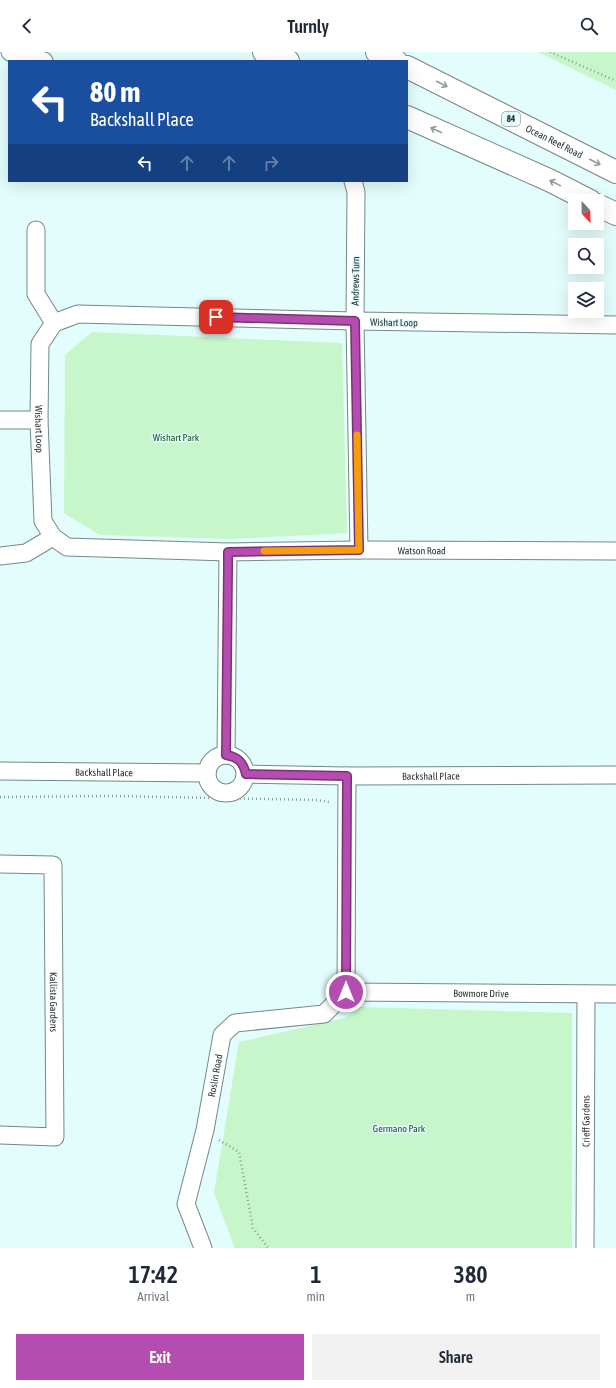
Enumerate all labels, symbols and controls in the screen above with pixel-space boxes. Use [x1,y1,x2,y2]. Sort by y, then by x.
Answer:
icon: back [16,15,38,37]
icon: search [578,15,600,37]
text: Turnly [287,16,329,37]
icon: left [24,76,76,128]
text: 80 m [90,76,140,108]
one-way arrow [436,81,448,88]
text: Backshall Place [90,109,194,130]
road number: 84 [502,112,520,126]
street label: Ocean Reef Road [524,123,585,161]
one-way arrow [431,126,443,133]
icon: left [134,152,156,174]
icon: ahead [176,152,198,174]
icon: ahead [218,152,240,174]
icon: right [260,152,282,174]
one-way arrow [589,159,601,166]
one-way arrow [549,179,561,186]
north arrow [568,194,604,230]
map controls [568,194,604,318]
button: search [568,238,604,274]
street label: Andrews Turn [350,256,361,306]
button: layers [568,282,604,318]
pin [199,300,233,334]
icon: arrive [205,306,227,328]
street label: Wishart Loop [370,317,418,328]
street label: Wishart Loop [33,405,45,453]
park label: Wishart Park [153,432,200,443]
street label: Watson Road [398,545,446,556]
street label: Backshall Place [75,767,133,778]
street label: Backshall Place [402,771,460,782]
position arrow [325,971,367,1013]
street label: Kallista Gardens [48,972,59,1033]
street label: Bowmore Drive [453,988,509,999]
street label: Roslin Road [206,1053,225,1098]
street label: Crieff Gardens [580,1095,592,1147]
park label: Germano Park [373,1123,426,1134]
text: 17:42 [129,1261,178,1288]
text: 1 [310,1261,321,1288]
text: 380 [454,1261,487,1288]
text: Arrival [137,1289,169,1304]
text: min [306,1289,325,1304]
text: m [466,1289,475,1304]
button: Exit [16,1334,304,1380]
button: Share [312,1334,600,1380]

